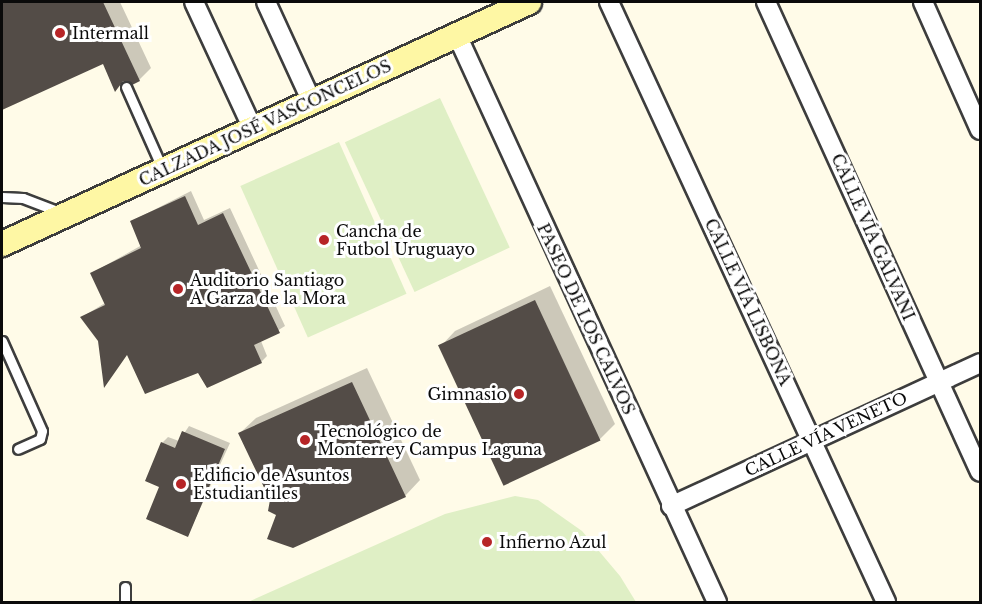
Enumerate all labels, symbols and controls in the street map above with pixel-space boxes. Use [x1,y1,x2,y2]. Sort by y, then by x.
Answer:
place label: Intermall [72,23,149,43]
marker: Intermall [53,26,67,40]
street label: CALZADA JOSÉ VASCONCELOS [135,56,395,190]
street label: CALLE VÍA GALVANI [827,150,919,324]
street label: CALLE VÍA LISBONA [701,215,795,389]
street label: PASEO DE LOS CALVOS [533,220,639,418]
place label: Cancha de Futbol Uruguayo [336,221,475,259]
marker: Cancha de Futbol Uruguayo [317,233,331,247]
place label: Auditorio Santiago A Garza de la Mora [190,270,347,308]
marker: Auditorio Santiago A Garza de la Mora [171,282,185,296]
place label: Gimnasio [427,384,507,404]
marker: Gimnasio [512,387,526,401]
street label: CALLE VÍA VENETO [741,388,911,480]
place label: Tecnológico de Monterrey Campus Laguna [317,421,543,459]
marker: Tecnológico de Monterrey Campus Laguna [298,433,312,447]
place label: Edificio de Asuntos Estudiantiles [193,465,350,503]
marker: Edificio de Asuntos Estudiantiles [174,477,188,491]
place label: Infierno Azul [499,532,607,552]
marker: Infierno Azul [480,535,494,549]

